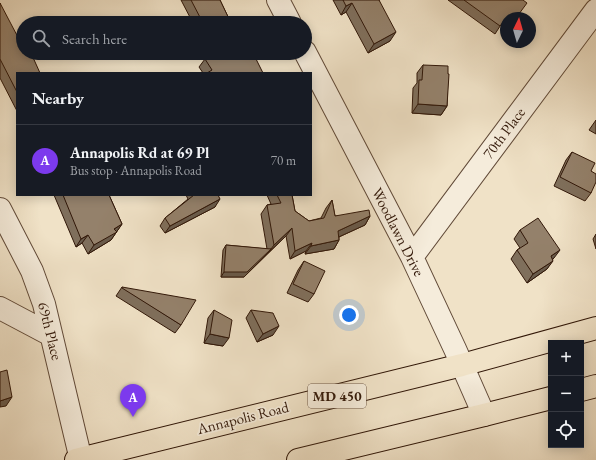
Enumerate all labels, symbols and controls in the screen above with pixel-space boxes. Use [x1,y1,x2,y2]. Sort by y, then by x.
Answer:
north arrow [500,12,536,48]
search box [16,16,312,60]
icon: search [30,27,52,49]
text: Search here [62,29,127,48]
text: Nearby [32,87,84,109]
street label: 70th Place [478,103,529,162]
text: Annapolis Rd at 69 Pl [70,143,209,162]
text: A [40,152,50,169]
text: 70 m [271,152,296,169]
text: Bus stop · Annapolis Road [70,162,202,179]
street label: Woodlawn Drive [368,184,429,280]
street label: 69th Place [34,300,67,362]
your location [339,305,359,325]
map controls [548,340,584,448]
button: + [548,340,584,376]
button: − [548,376,584,412]
pin: A [120,384,146,417]
road number: MD 450 [308,384,366,408]
street label: Annapolis Road [194,397,291,438]
button: locate [548,412,584,448]

